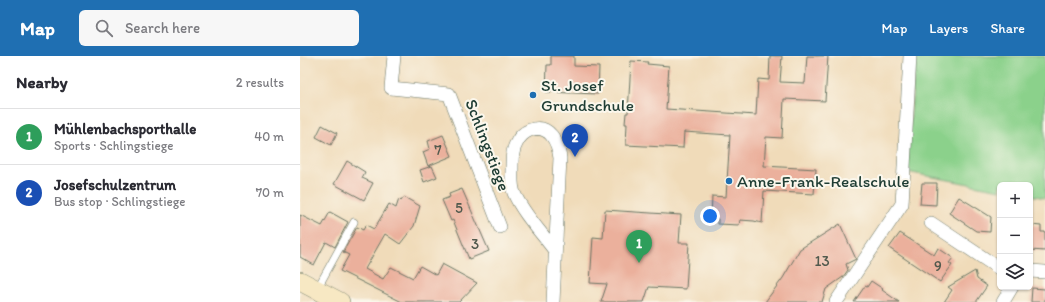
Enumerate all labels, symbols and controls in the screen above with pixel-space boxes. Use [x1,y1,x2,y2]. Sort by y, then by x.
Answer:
search box [79,10,359,46]
text: Map [20,17,55,40]
icon: search [93,17,115,39]
text: Search here [125,19,200,37]
text: Map [882,20,907,37]
text: Layers [929,20,968,37]
text: Share [990,20,1025,37]
text: Nearby [16,72,68,92]
text: 2 results [236,75,284,90]
place label: St. Josef Grundschule [541,75,634,115]
marker: St. Josef Grundschule [528,90,538,100]
street label: Schlingstiege [461,96,515,194]
text: Mühlenbachsporthalle [54,120,196,138]
pin: 2 [562,124,588,157]
text: 1 [26,129,32,144]
text: 40 m [254,129,284,144]
text: Sports · Schlingstiege [54,138,174,153]
house number: 7 [434,141,442,159]
place label: Anne-Frank-Realschule [737,171,909,191]
text: Josefschulzentrum [54,176,176,194]
marker: Anne-Frank-Realschule [724,176,734,186]
map controls [997,182,1033,290]
button: + [997,182,1033,218]
text: 2 [26,185,32,200]
text: 70 m [256,185,284,200]
text: Bus stop · Schlingstiege [54,194,186,209]
house number: 5 [455,199,463,217]
your location [700,206,720,226]
button: − [997,218,1033,254]
pin: 1 [626,230,652,263]
house number: 3 [471,235,479,253]
house number: 13 [814,252,830,270]
button: layers [997,254,1033,290]
house number: 9 [934,257,942,275]

